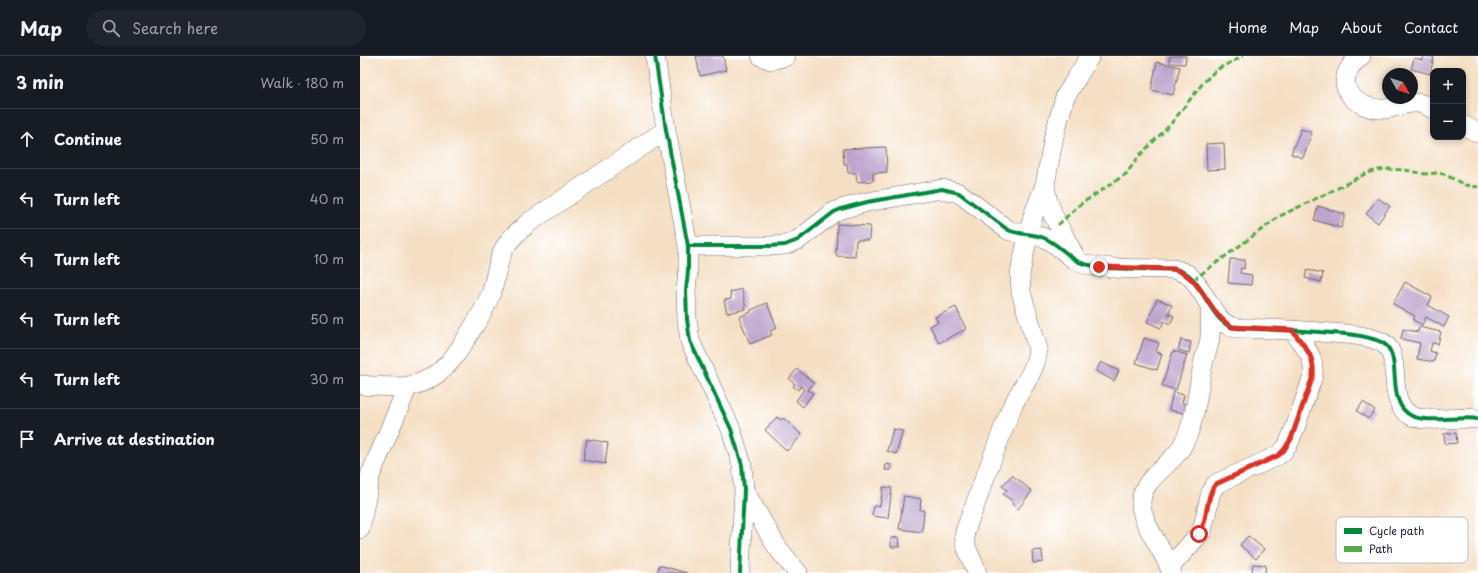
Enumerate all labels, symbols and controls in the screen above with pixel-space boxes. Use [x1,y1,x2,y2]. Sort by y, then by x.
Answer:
search box [86,10,366,46]
text: Map [20,14,62,42]
text: Search here [132,16,218,39]
icon: search [100,17,122,39]
text: Home [1228,17,1267,38]
text: Map [1289,17,1319,38]
text: About [1341,17,1382,38]
text: Contact [1404,17,1458,38]
north arrow [1382,68,1418,104]
map controls [1430,68,1466,140]
button: + [1430,68,1466,104]
text: 3 min [16,69,64,95]
text: Walk · 180 m [261,73,344,92]
button: − [1430,104,1466,140]
text: Continue [54,127,122,150]
icon: ahead [16,128,38,150]
text: 50 m [310,129,344,148]
text: Turn left [54,187,120,210]
icon: left [16,188,38,210]
text: 40 m [310,189,344,208]
text: Turn left [54,247,120,270]
icon: left [16,248,38,270]
text: 10 m [314,249,344,268]
route end [1090,258,1108,276]
text: Turn left [54,307,120,330]
icon: left [16,308,38,330]
text: 50 m [310,309,344,328]
text: Turn left [54,367,120,390]
icon: left [16,368,38,390]
text: 30 m [310,369,344,388]
text: Arrive at destination [54,427,215,450]
icon: arrive [16,428,38,450]
legend [1336,517,1468,563]
text: Cycle path [1369,522,1424,539]
route start [1190,525,1208,543]
text: Path [1369,540,1393,557]

